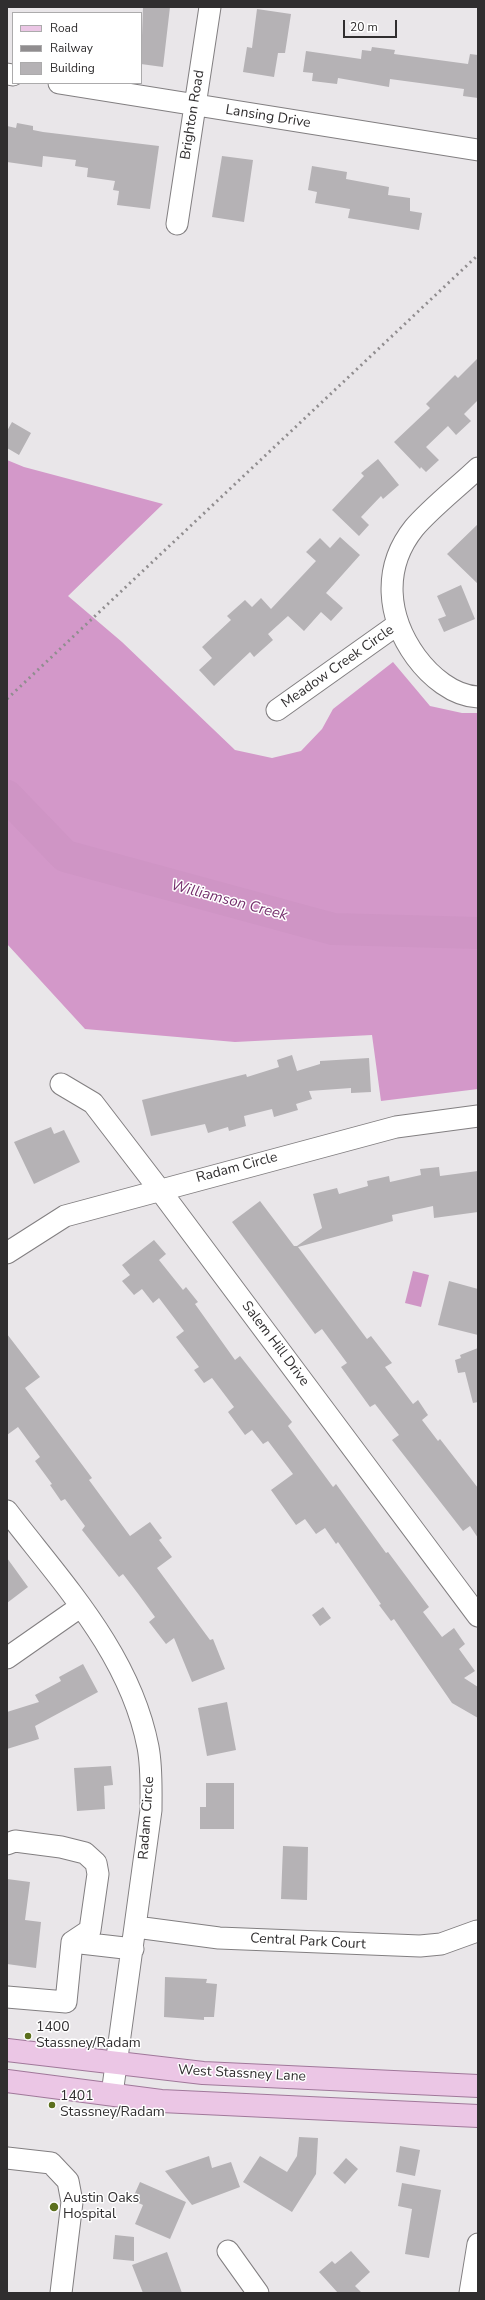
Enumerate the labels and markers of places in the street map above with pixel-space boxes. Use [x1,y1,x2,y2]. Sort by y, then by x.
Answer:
place label: 1400 Stassney/Radam [36,2020,141,2052]
marker: 1400 Stassney/Radam [23,2031,33,2041]
place label: 1401 Stassney/Radam [60,2089,165,2122]
marker: 1401 Stassney/Radam [47,2100,57,2110]
place label: Austin Oaks Hospital [63,2191,139,2224]
marker: Austin Oaks Hospital [48,2201,60,2213]

